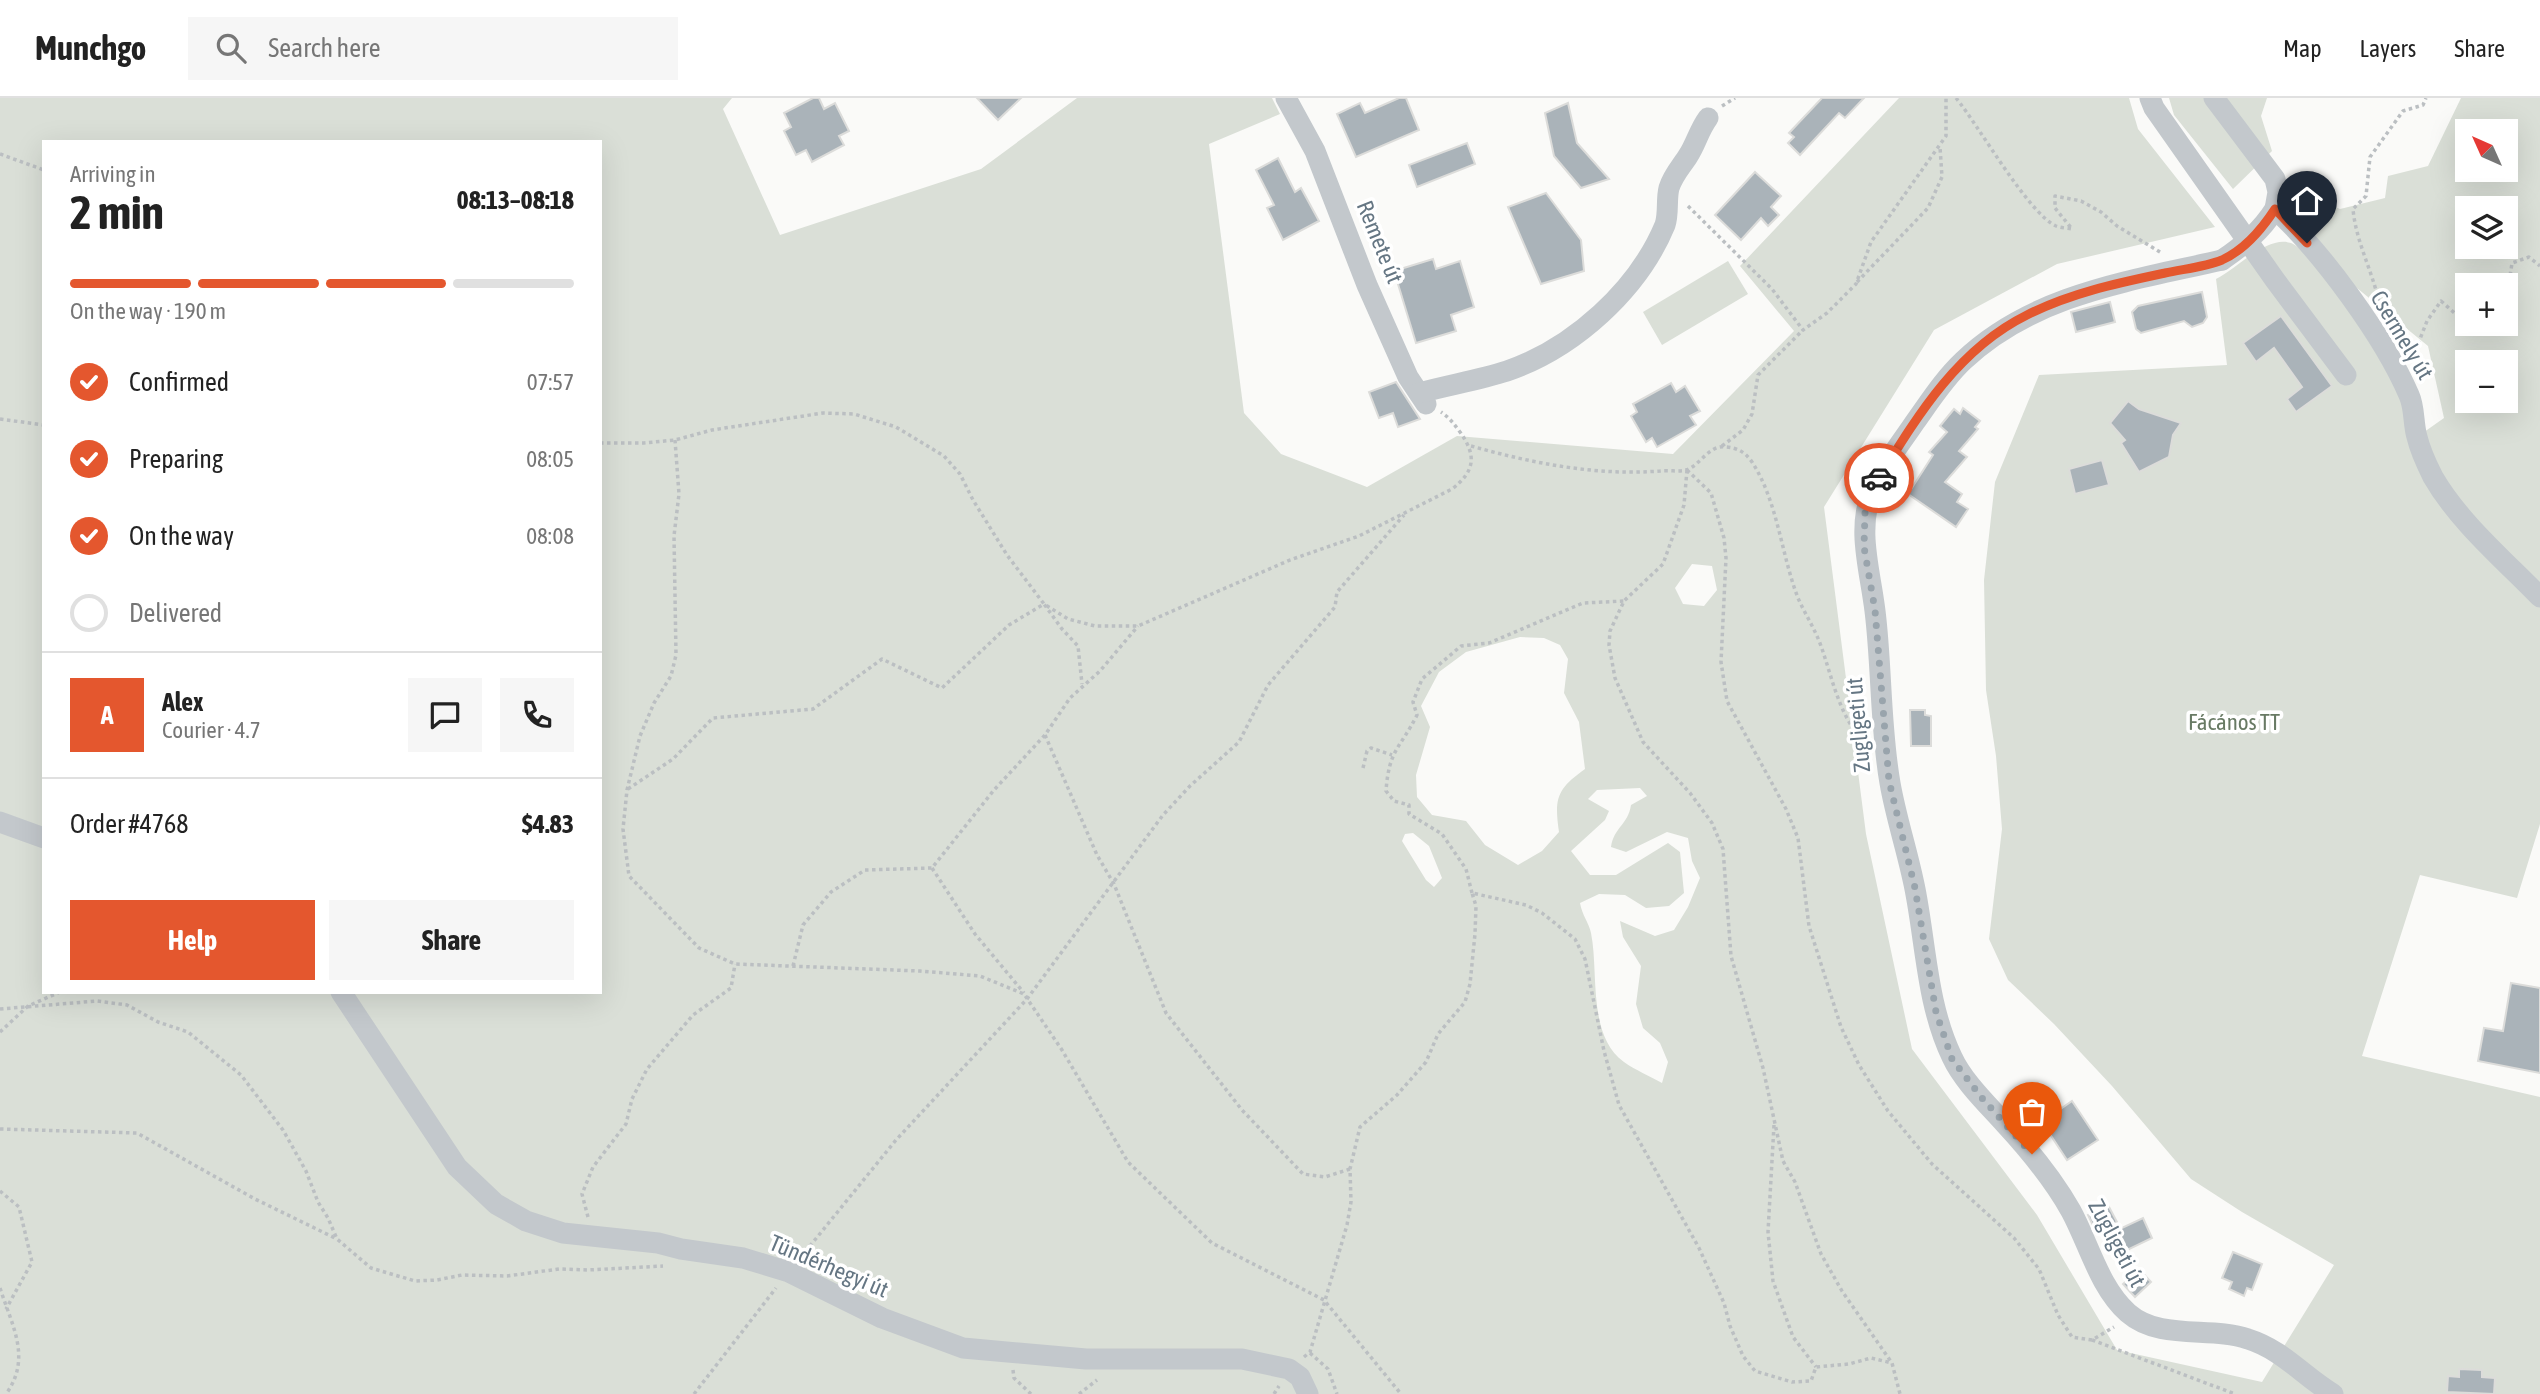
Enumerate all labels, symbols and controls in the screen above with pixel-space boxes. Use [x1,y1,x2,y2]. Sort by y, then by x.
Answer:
search box [188,17,678,80]
text: Munchgo [35,29,146,67]
icon: search [212,29,250,67]
text: Search here [268,33,380,63]
text: Map [2283,35,2322,62]
text: Layers [2360,35,2416,62]
text: Share [2454,35,2505,62]
north arrow [2455,119,2518,182]
map controls [2455,119,2518,413]
text: Arriving in [70,161,156,187]
pin [2277,171,2337,243]
icon: home [2288,182,2326,220]
text: 08:13–08:18 [457,185,574,215]
text: 2 min [70,186,164,239]
button: layers [2455,196,2518,259]
street label: Remete út [1352,197,1408,287]
button: + [2455,273,2518,336]
street label: Csermely út [2365,286,2439,384]
text: On the way · 190 m [70,298,226,324]
button: − [2455,350,2518,413]
icon: check [70,363,108,401]
text: Confirmed [129,367,229,397]
text: 07:57 [527,369,574,395]
icon: check [70,440,108,478]
courier [1844,443,1914,513]
text: Preparing [129,444,223,474]
text: 08:05 [526,446,574,472]
icon: car [1860,459,1898,497]
icon: check [70,517,108,555]
text: On the way [129,521,234,551]
text: 08:08 [526,523,574,549]
text: Delivered [129,598,222,628]
street label: Zugligeti út [1841,676,1875,774]
button: chat [408,678,482,752]
button: phone [500,678,574,752]
text: Alex [162,687,203,717]
text: A [101,700,113,730]
park label: Fácános TT [2188,709,2280,735]
text: Courier · 4.7 [162,717,261,743]
text: Order #4768 [70,809,189,839]
text: $4.83 [522,809,574,839]
button: Help [70,900,315,980]
button: Share [329,900,574,980]
pin [2002,1082,2062,1154]
icon: bag [2013,1093,2051,1131]
street label: Zugligeti út [2083,1195,2151,1291]
street label: Tündérhegyi út [766,1229,892,1303]

